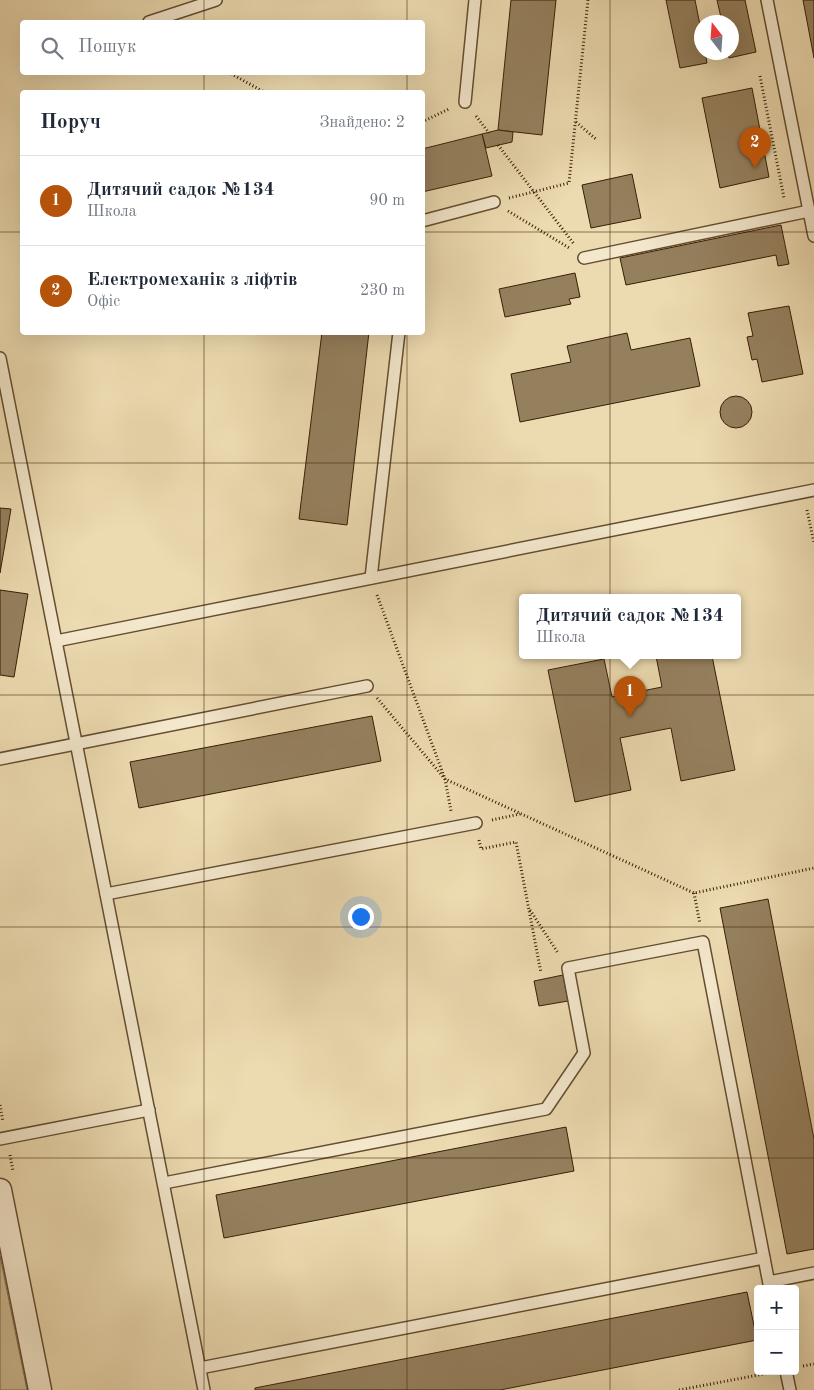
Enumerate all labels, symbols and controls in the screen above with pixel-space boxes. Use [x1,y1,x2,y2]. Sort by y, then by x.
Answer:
north arrow [694,15,739,60]
search box [20,20,425,75]
icon: search [38,34,66,62]
text: Пошук [78,38,136,57]
text: Поруч [40,112,101,133]
text: Знайдено: 2 [320,115,405,131]
pin: 2 [739,127,771,168]
text: Дитячий садок №134 [87,181,275,200]
text: 1 [51,193,61,209]
text: 90 m [369,193,405,209]
text: Школа [87,204,137,220]
text: Електромеханік з ліфтів [87,271,298,290]
text: 2 [51,283,61,299]
text: 230 m [360,283,405,299]
text: Офіс [87,294,120,310]
popup [519,594,741,659]
text: Дитячий садок №134 [536,607,724,626]
text: Школа [536,630,586,646]
pin: 1 [614,676,646,717]
your location [348,904,374,930]
map controls [754,1285,799,1375]
button: + [754,1285,799,1330]
button: − [754,1330,799,1375]

